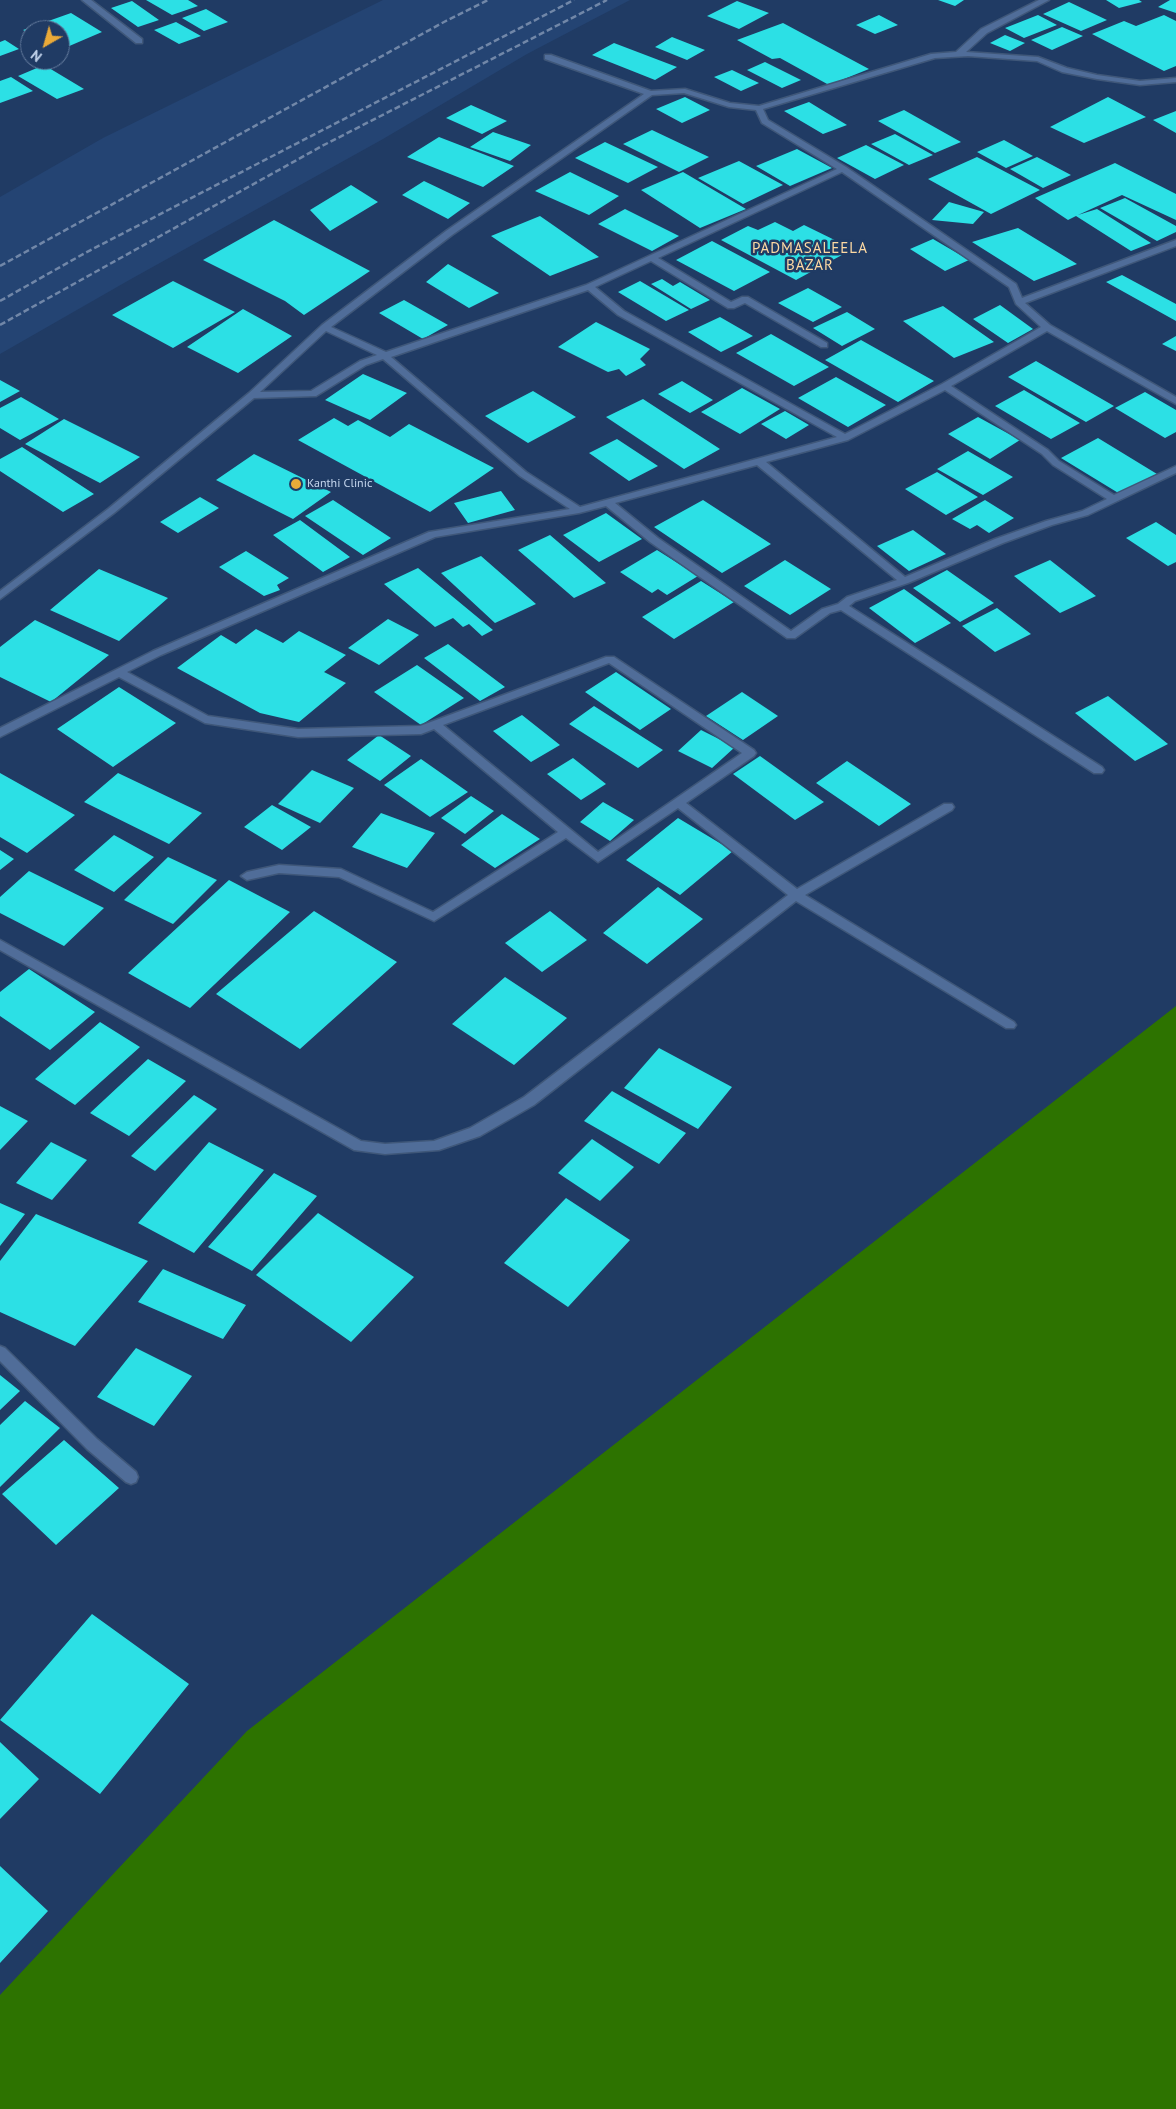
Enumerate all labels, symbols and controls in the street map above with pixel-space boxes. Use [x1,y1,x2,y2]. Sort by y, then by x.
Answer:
north arrow [20,20,70,70]
text: N [27,46,46,66]
district label: PADMASALEELA BAZAR [751,240,869,275]
marker: Kanthi Clinic [289,477,303,491]
place label: Kanthi Clinic [307,477,372,491]

